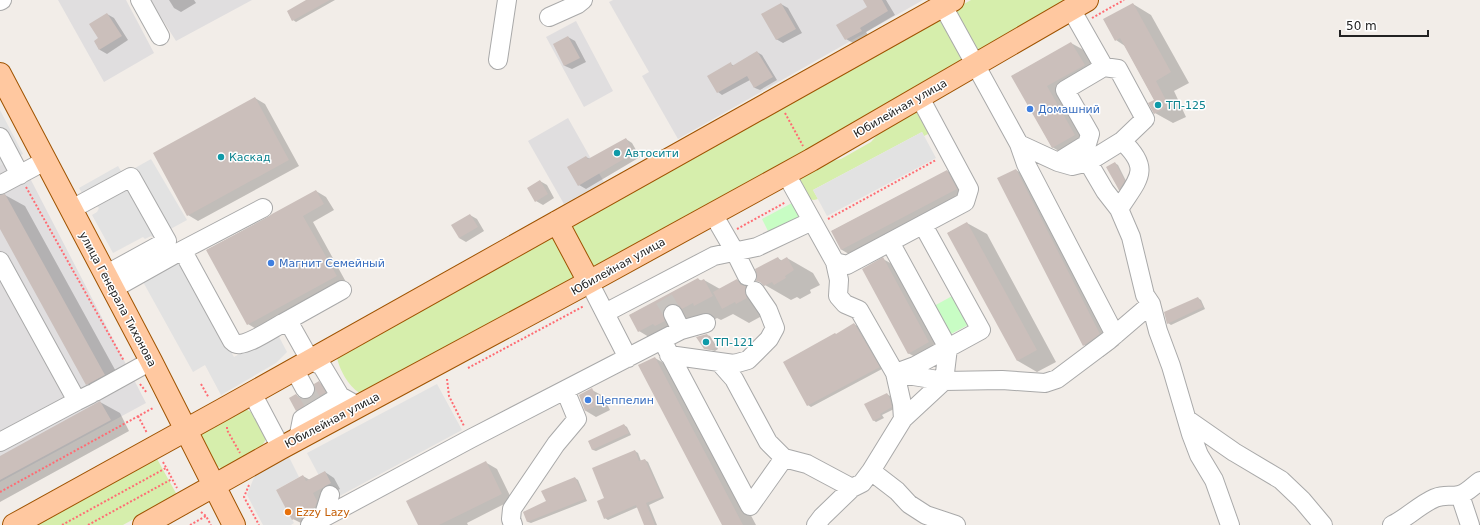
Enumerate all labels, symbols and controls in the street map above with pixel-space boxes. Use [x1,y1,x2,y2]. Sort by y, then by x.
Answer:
scale bar [1340,12,1428,38]
text: 50 m [1346,19,1377,33]
street label: Юбилейная улица [851,76,949,140]
place label: ТП-125 [1165,99,1206,112]
marker: ТП-125 [1153,100,1163,110]
place label: Домашний [1038,103,1100,116]
marker: Домашний [1025,104,1035,114]
place label: Автосити [625,147,679,160]
marker: Автосити [612,148,622,158]
place label: Каскад [229,151,271,164]
marker: Каскад [216,152,226,162]
street label: улица Генерала Тихонова [76,229,159,369]
street label: Юбилейная улица [569,235,668,298]
place label: Магнит Семейный [279,257,385,270]
marker: Магнит Семейный [266,258,276,268]
place label: ТП-121 [713,336,754,349]
marker: ТП-121 [701,337,711,347]
street label: Юбилейная улица [283,390,382,451]
place label: Цеппелин [596,394,654,407]
marker: Цеппелин [583,395,593,405]
place label: Ezzy Lazy [296,506,350,519]
marker: Ezzy Lazy [283,507,293,517]

